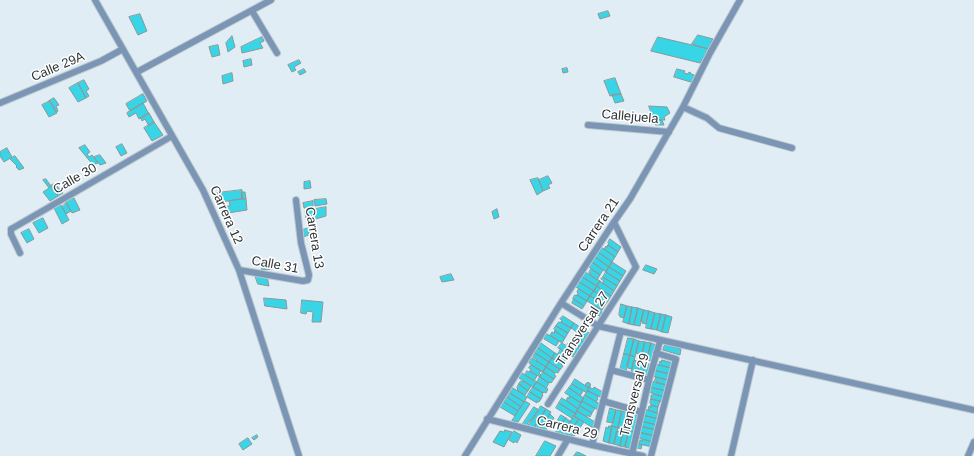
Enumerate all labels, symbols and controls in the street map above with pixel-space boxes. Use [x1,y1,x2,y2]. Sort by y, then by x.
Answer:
street label: Calle 29A [29,49,87,85]
street label: Callejuela [601,107,659,127]
street label: Calle 30 [50,160,100,198]
street label: Carrera 12 [206,183,246,247]
street label: Carrera 21 [575,195,623,255]
street label: Carrera 13 [301,206,327,270]
street label: Calle 31 [250,253,300,277]
street label: Transversal 27 [553,289,613,369]
street label: Transversal 29 [617,352,653,438]
street label: Carrera 29 [535,413,599,443]

